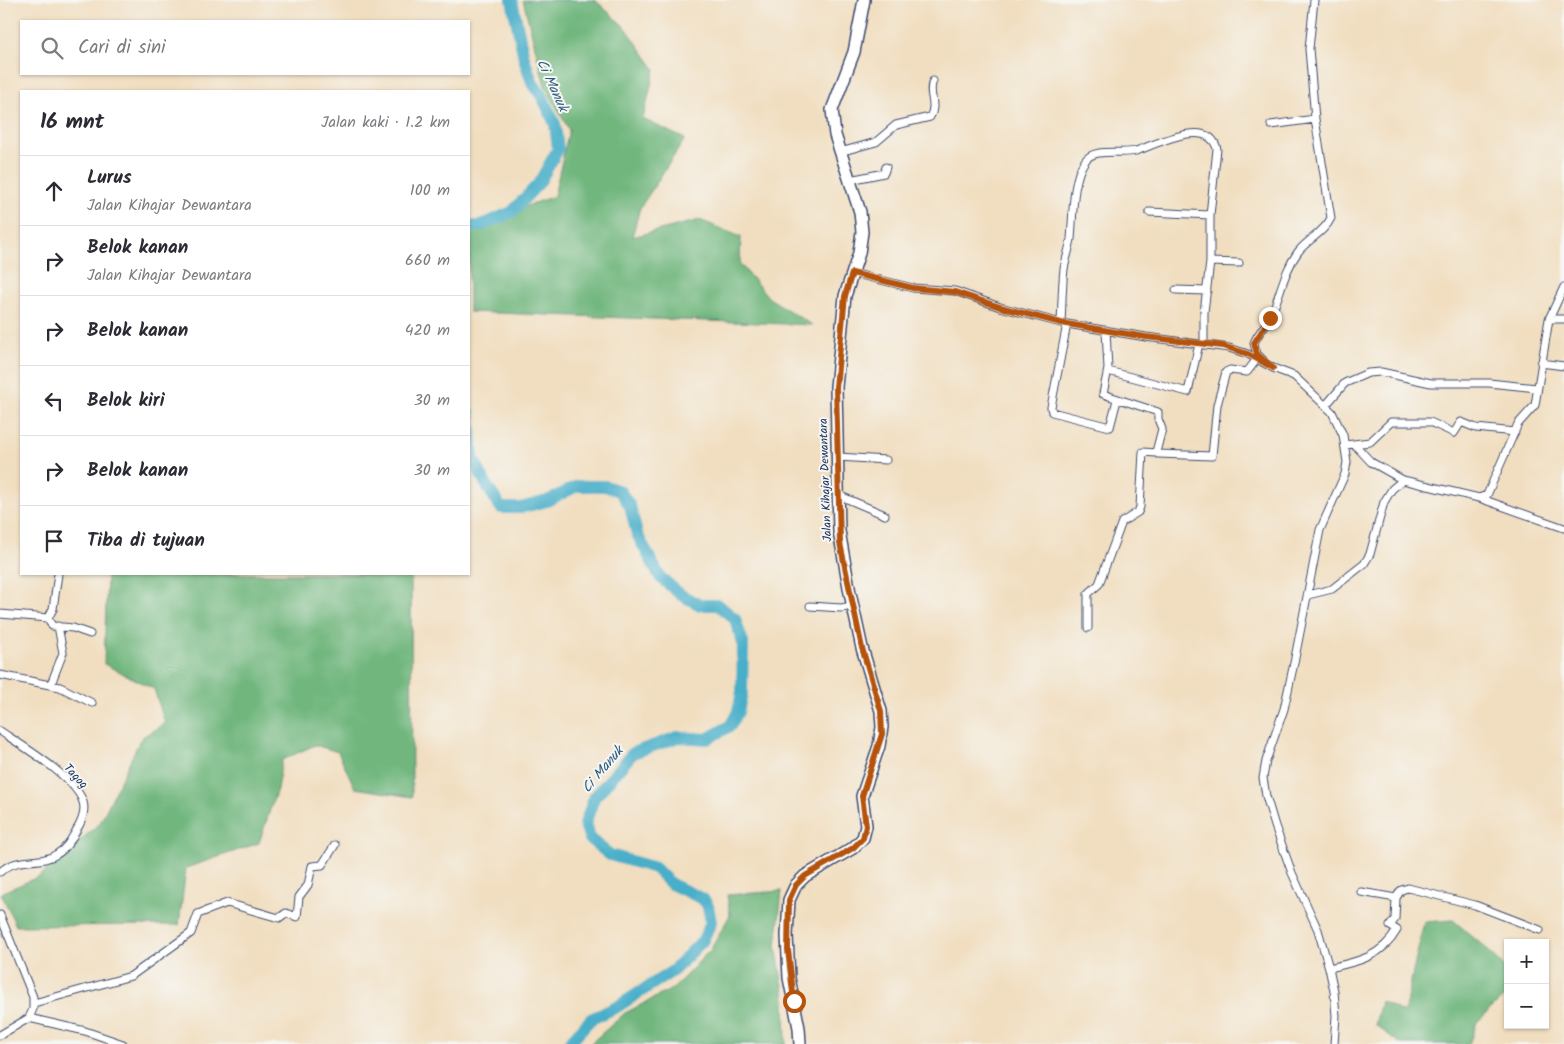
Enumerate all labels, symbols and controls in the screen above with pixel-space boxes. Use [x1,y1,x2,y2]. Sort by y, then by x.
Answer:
search box [20,20,470,75]
text: Cari di sini [78,33,166,63]
icon: search [38,34,66,62]
water label: Ci Manuk [530,56,575,118]
text: 16 mnt [40,106,104,139]
text: Jalan kaki · 1.2 km [321,110,450,135]
text: Lurus [87,163,132,193]
icon: ahead [40,177,68,205]
text: 100 m [410,178,450,203]
text: Jalan Kihajar Dewantara [87,193,252,218]
text: Belok kanan [87,233,188,263]
icon: right [40,247,68,275]
text: 660 m [405,248,450,273]
text: Jalan Kihajar Dewantara [87,263,252,288]
route end [1259,307,1282,330]
text: Belok kanan [87,316,188,346]
icon: right [40,317,68,345]
text: 420 m [405,318,450,343]
text: Belok kiri [87,386,165,416]
icon: left [40,387,68,415]
text: 30 m [414,388,450,413]
street label: Jalan Kihajar Dewantara [814,418,837,542]
text: Belok kanan [87,456,188,486]
icon: right [40,457,68,485]
text: 30 m [414,458,450,483]
text: Tiba di tujuan [87,526,205,556]
icon: arrive [40,527,68,555]
water label: Ci Manuk [576,739,631,798]
street label: Tagog [59,759,93,794]
map controls [1504,939,1549,1029]
button: + [1504,939,1549,984]
button: − [1504,984,1549,1029]
route start [783,990,806,1013]

